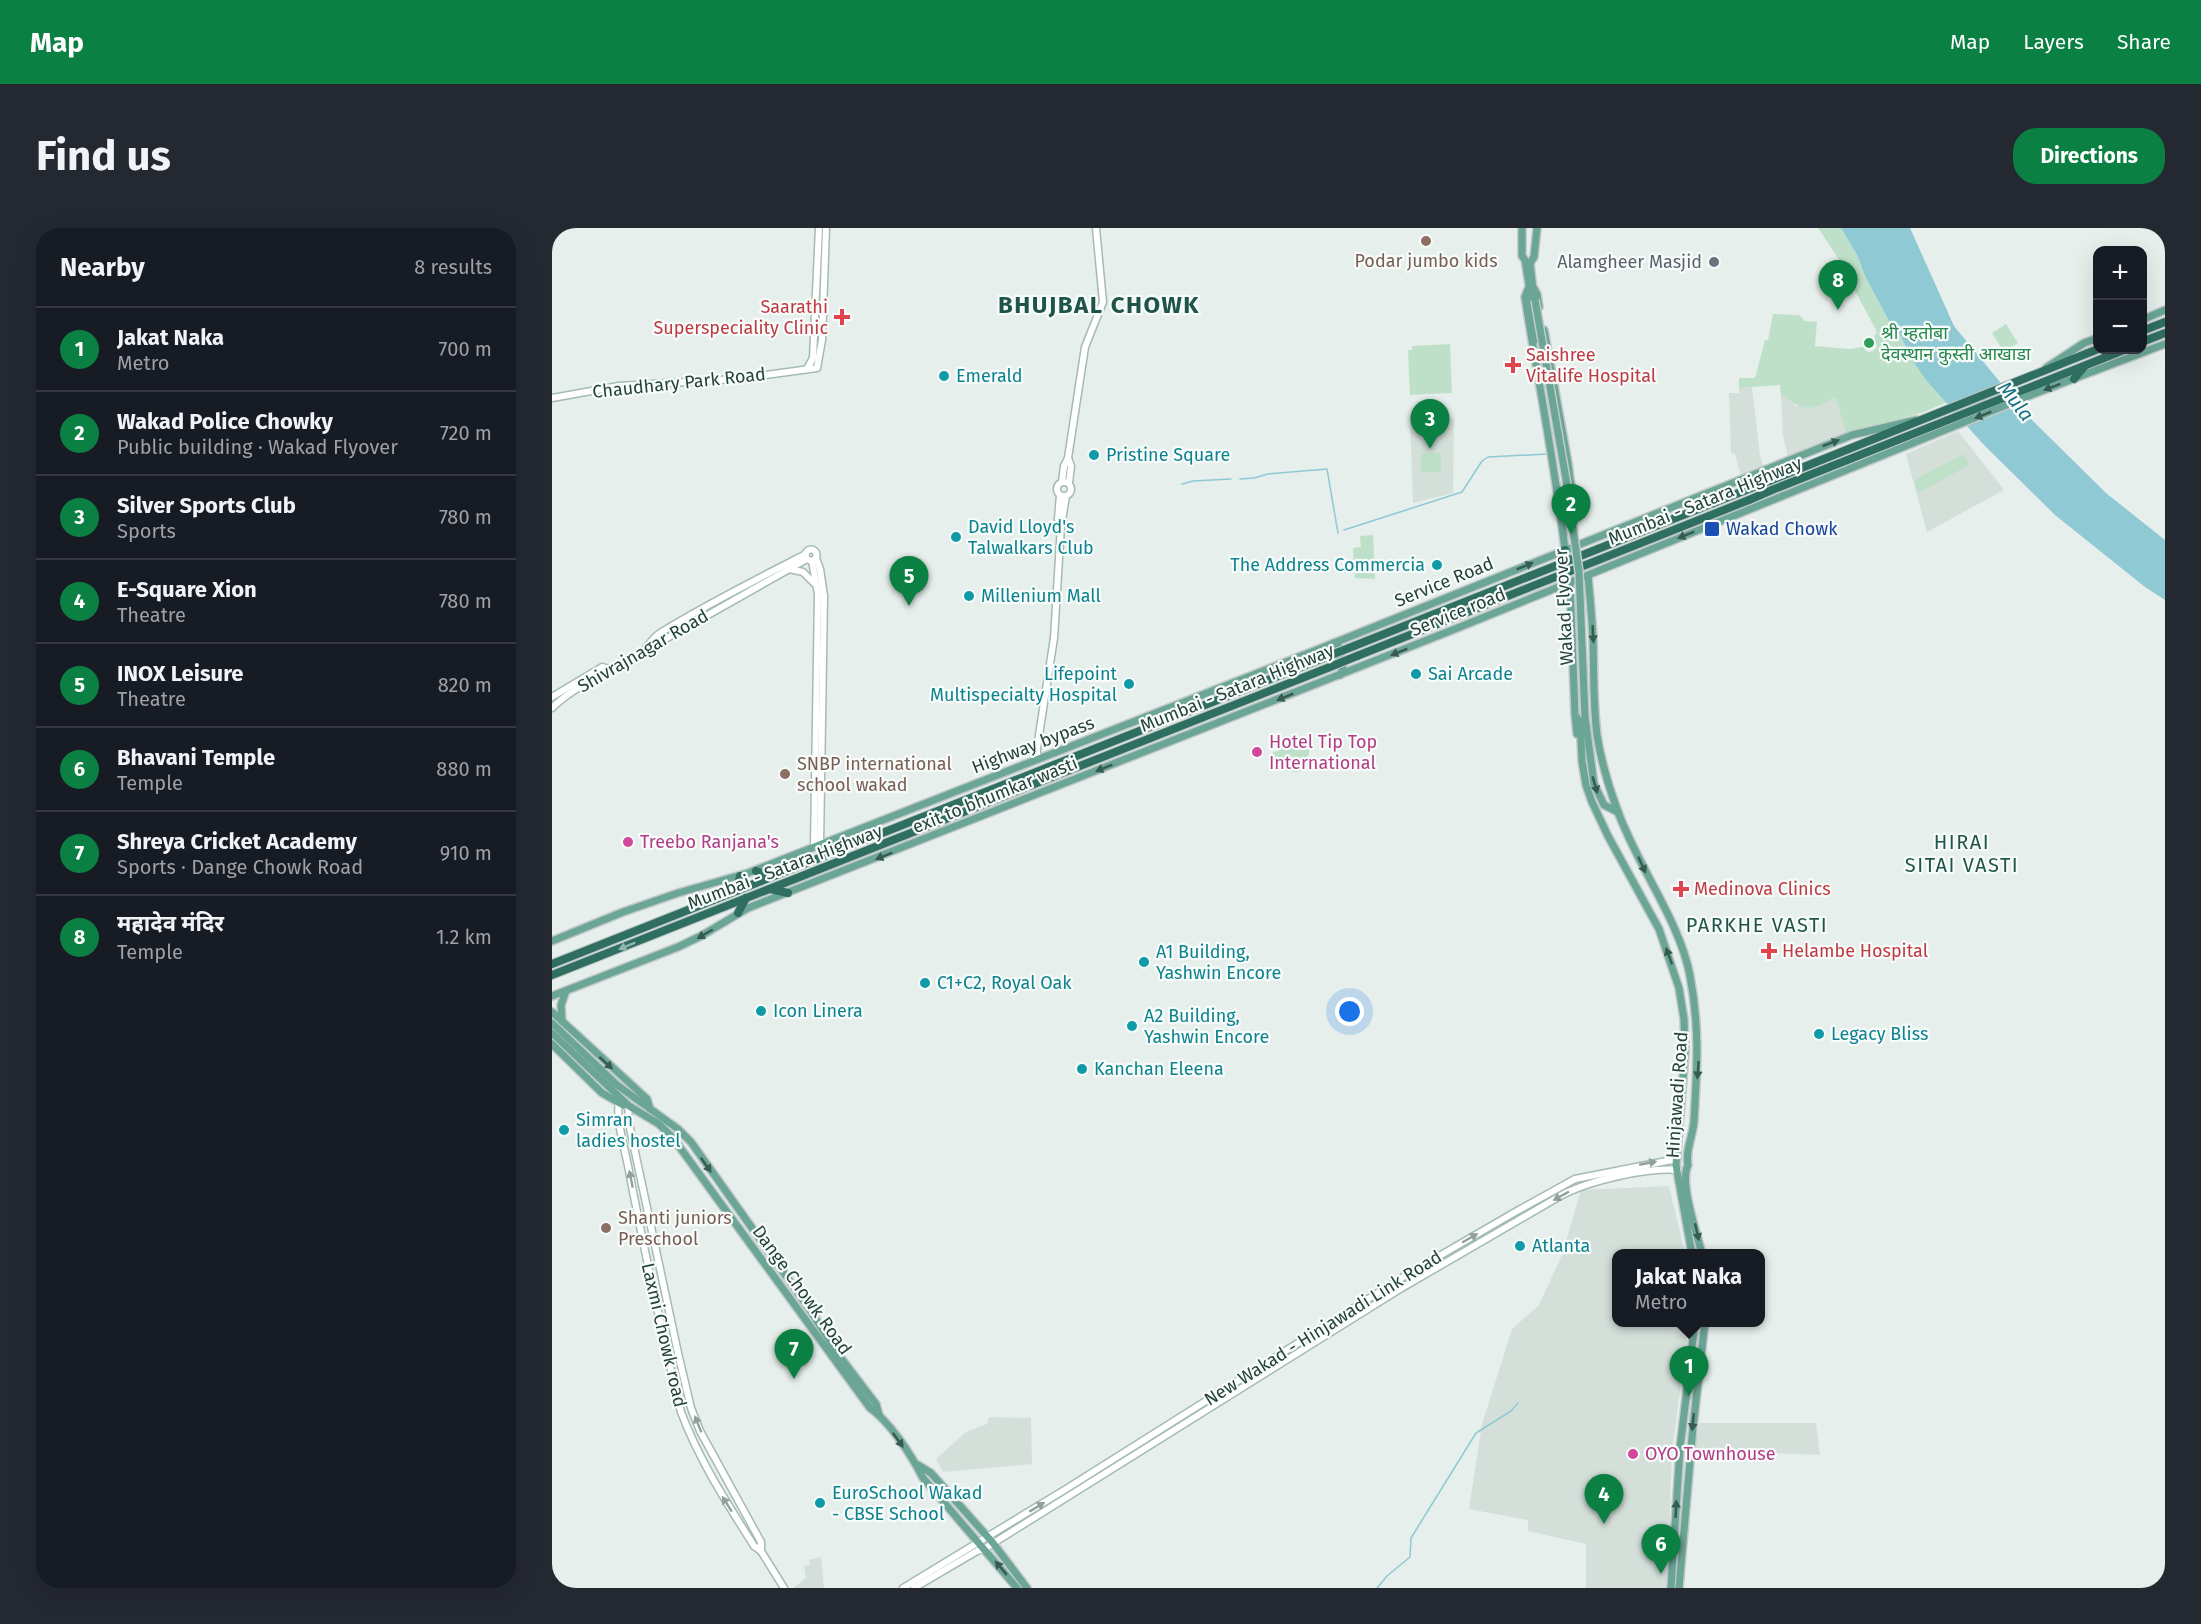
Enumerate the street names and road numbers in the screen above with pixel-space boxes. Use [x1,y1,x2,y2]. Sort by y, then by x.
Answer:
street label: Chaudhary Park Road [591,363,767,403]
street label: Mumbai - Satara Highway [1605,452,1805,550]
street label: Wakad Flyover [1550,548,1578,666]
street label: Service Road [1391,552,1497,612]
street label: Service road [1407,583,1509,641]
street label: Shivrajnagar Road [574,605,712,697]
street label: Mumbai - Satara Highway [1137,639,1337,737]
street label: Highway bypass [969,712,1097,778]
street label: exit to bhumkar wasti [909,752,1081,838]
street label: Mumbai - Satara Highway [684,820,886,914]
street label: Hinjawadi Road [1662,1031,1692,1159]
street label: Dange Chowk Road [748,1221,856,1359]
street label: New Wakad - Hinjawadi Link Road [1200,1246,1446,1410]
street label: Laxmi Chowk road [637,1261,691,1409]

